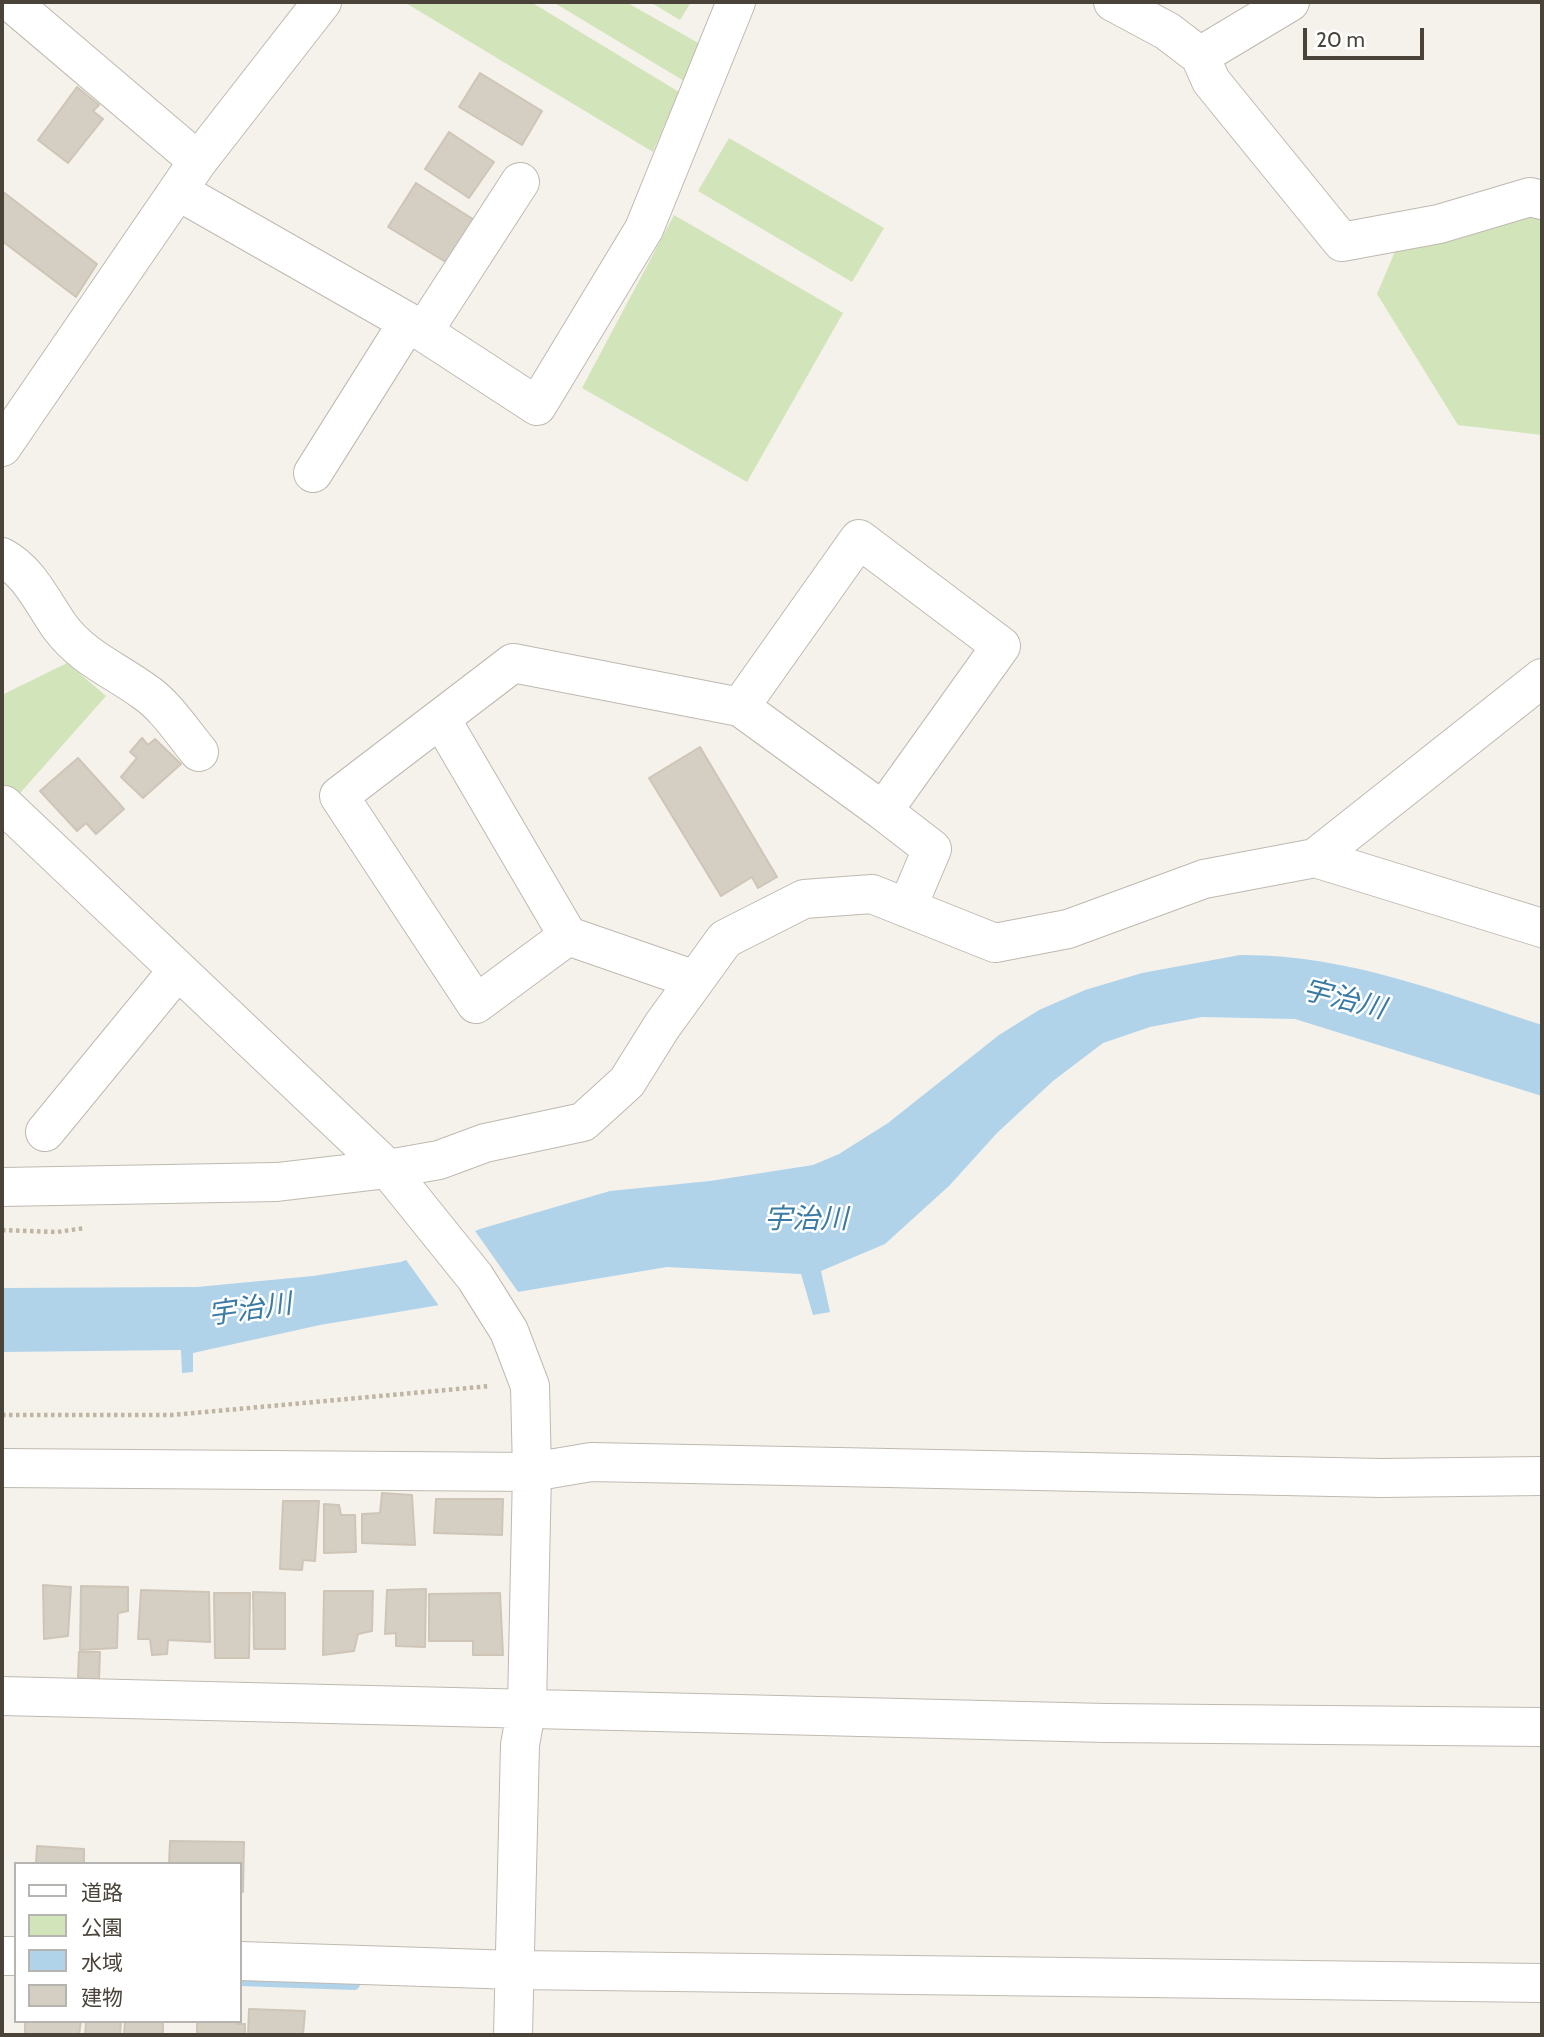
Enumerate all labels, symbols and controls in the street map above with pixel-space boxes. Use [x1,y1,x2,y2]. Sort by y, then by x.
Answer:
scale bar [1306,14,1427,58]
text: 20 m [1316,27,1365,52]
water label: 宇治川 [1299,974,1389,1026]
water label: 宇治川 [764,1203,848,1237]
water label: 宇治川 [206,1288,294,1332]
legend [14,1862,242,2023]
text: 道路 [81,1880,123,1905]
text: 公園 [81,1915,123,1940]
text: 水域 [81,1950,123,1975]
text: 建物 [81,1985,123,2010]

